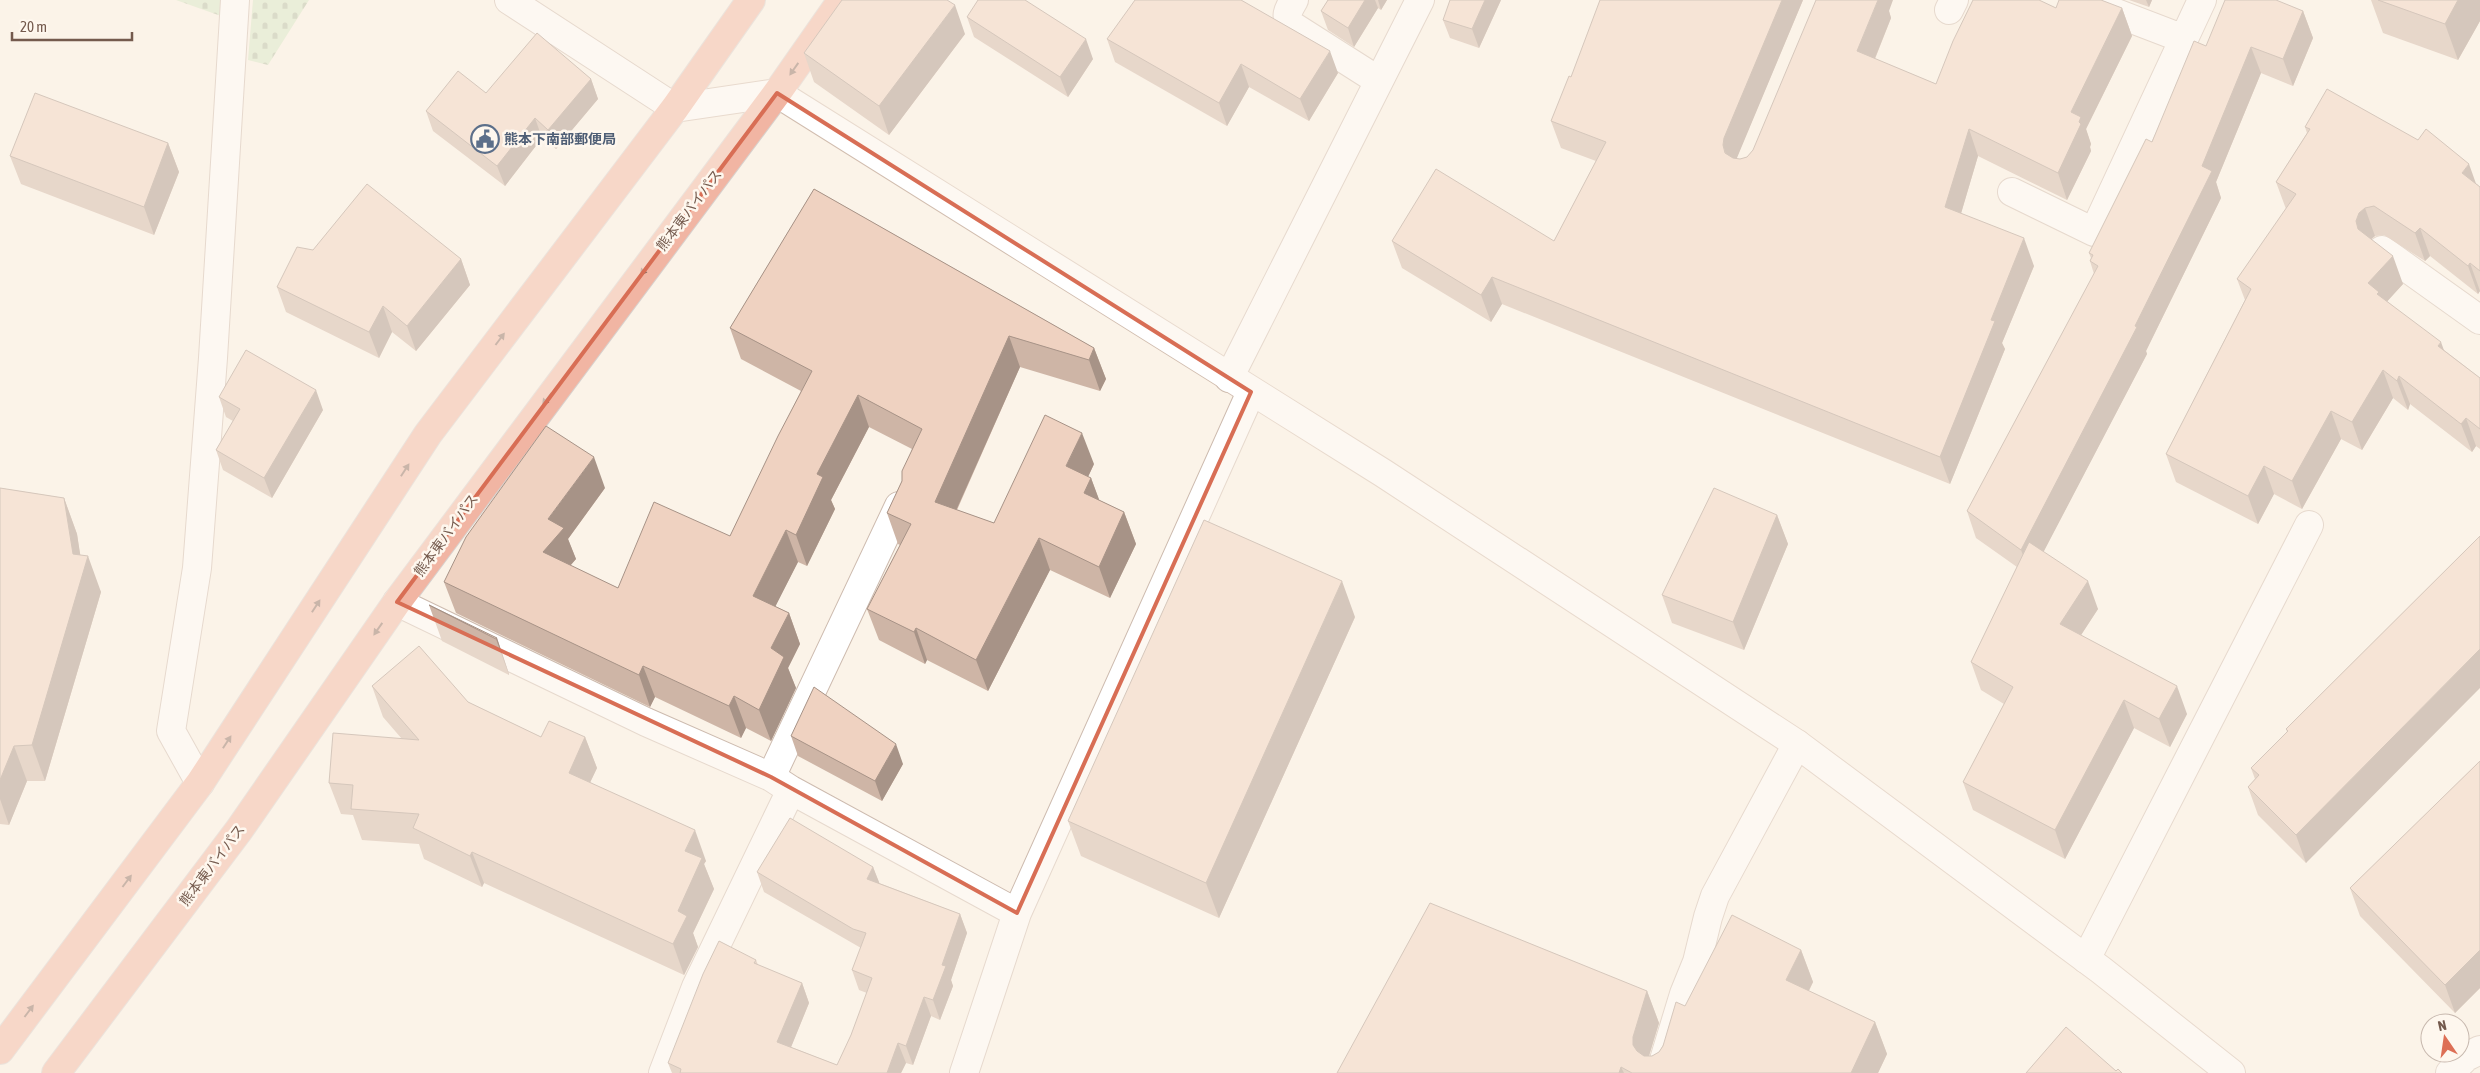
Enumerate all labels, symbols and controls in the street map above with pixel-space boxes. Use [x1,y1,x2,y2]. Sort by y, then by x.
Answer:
scale bar [12,10,132,42]
text: 20 m [20,18,47,35]
one-way arrow [789,62,799,76]
public building icon: 熊本下南部郵便局 [470,124,500,154]
place label: 熊本下南部郵便局 [504,131,616,147]
street label: 熊本東バイパス [653,166,725,254]
one-way arrow [640,262,650,276]
one-way arrow [495,332,505,346]
one-way arrow [542,392,552,406]
one-way arrow [400,464,409,477]
street label: 熊本東バイパス [411,491,481,579]
one-way arrow [311,599,320,613]
one-way arrow [373,622,383,636]
one-way arrow [222,735,231,749]
street label: 熊本東バイパス [176,821,248,909]
one-way arrow [121,875,132,888]
one-way arrow [24,1004,34,1018]
north arrow [2420,1013,2470,1063]
text: N [2436,1017,2448,1034]

